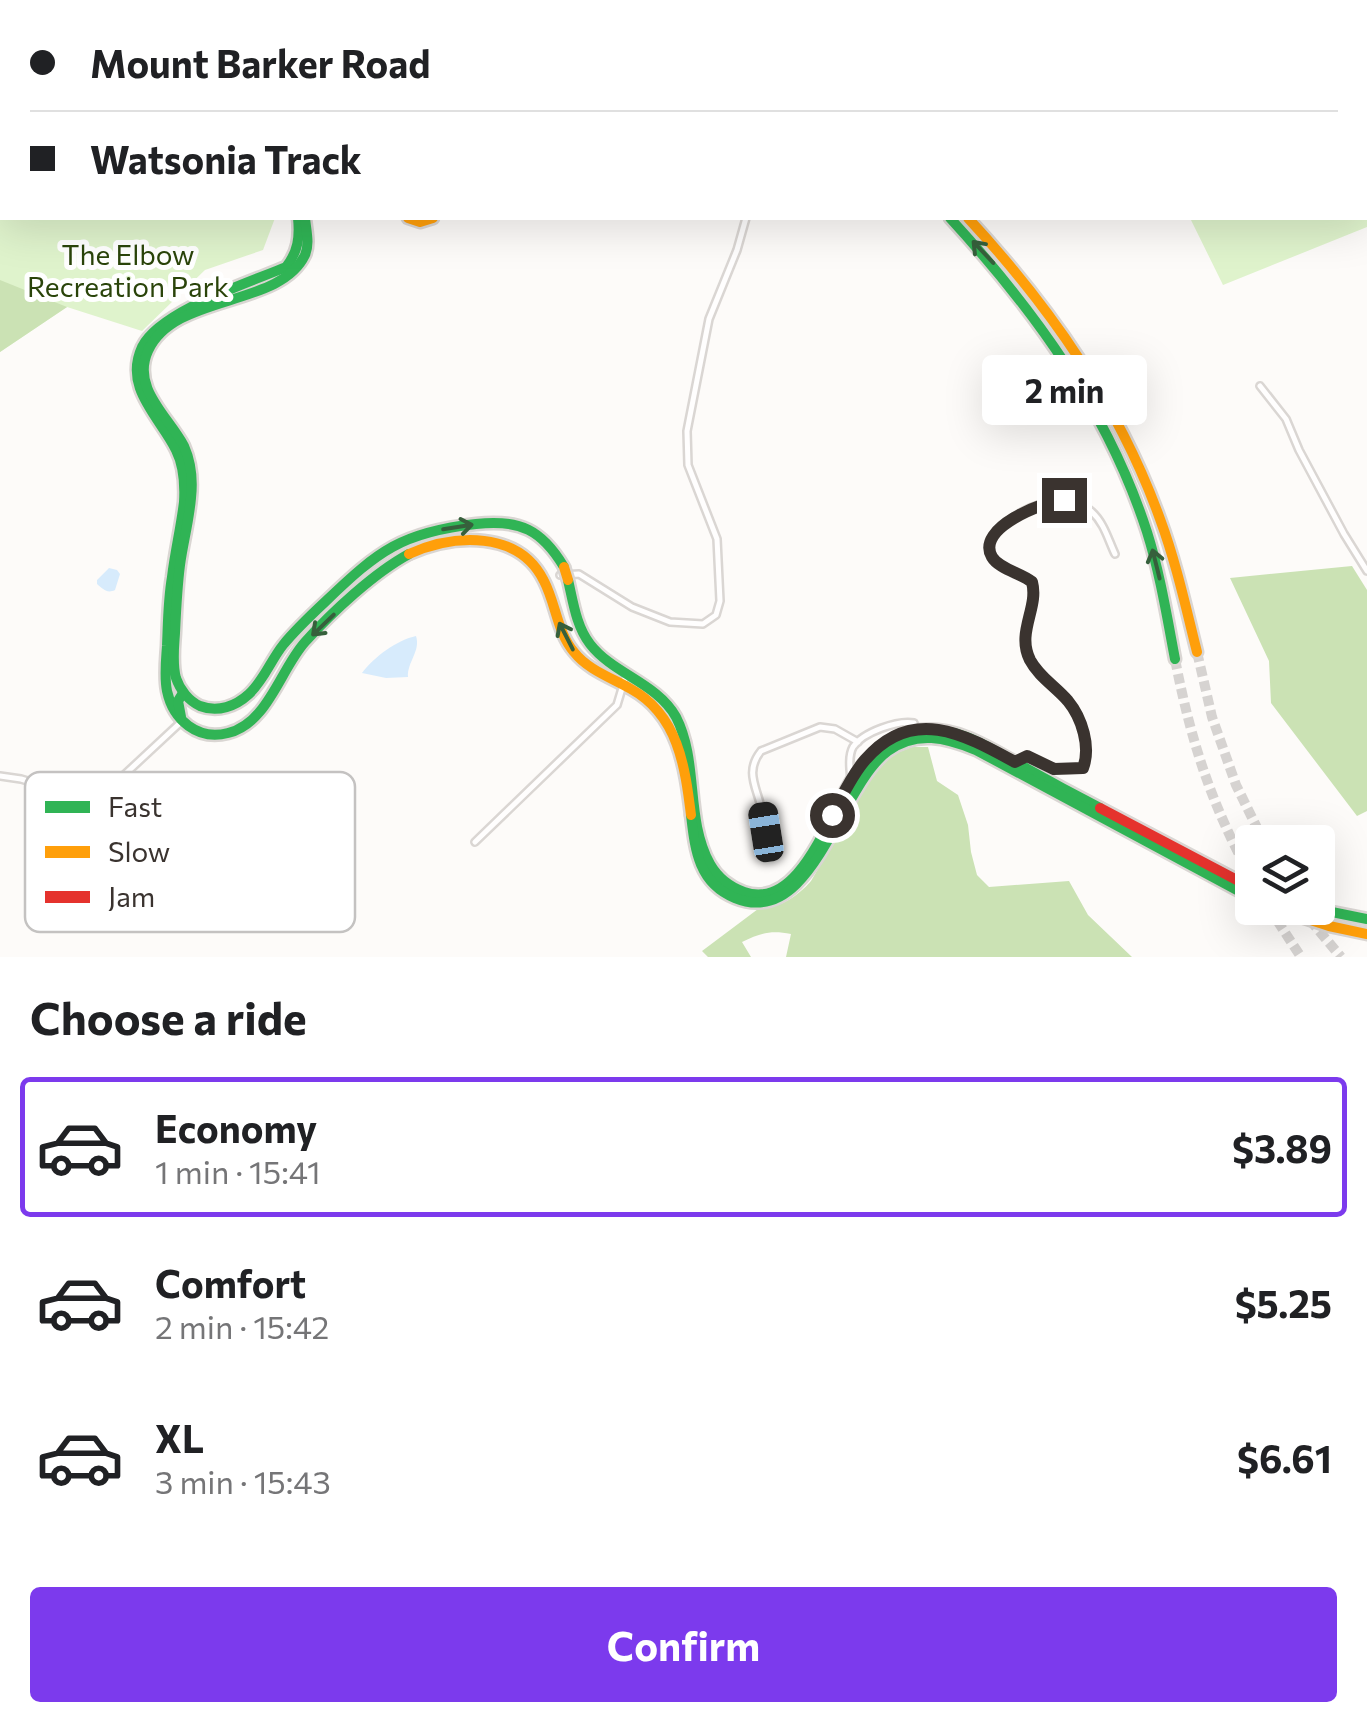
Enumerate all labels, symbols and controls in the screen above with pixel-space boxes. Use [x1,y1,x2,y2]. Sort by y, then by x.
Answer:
text: Mount Barker Road [90,39,431,86]
text: Watsonia Track [90,135,362,182]
park label: The Elbow Recreation Park [27,237,229,303]
one-way arrow [971,241,995,265]
callout: 2 min [982,355,1146,425]
text: 2 min [1025,370,1104,410]
route end [1042,478,1087,523]
one-way arrow [441,517,474,536]
one-way arrow [1145,549,1164,580]
one-way arrow [311,613,336,636]
one-way arrow [555,622,574,652]
legend [25,772,355,932]
text: Fast [108,789,162,823]
route start [810,793,855,838]
car [746,800,786,864]
map controls [1235,825,1335,925]
button: layers [1235,825,1335,925]
text: Slow [108,834,170,868]
text: Jam [108,879,155,913]
text: Choose a ride [30,989,307,1044]
icon: car [35,1102,125,1192]
text: Economy [155,1104,317,1151]
text: $3.89 [1232,1124,1332,1171]
text: 1 min · 15:41 [155,1151,321,1191]
icon: car [35,1257,125,1347]
text: Comfort [155,1259,306,1306]
text: $5.25 [1235,1279,1332,1326]
text: 2 min · 15:42 [155,1306,329,1346]
icon: car [35,1412,125,1502]
text: XL [155,1414,204,1461]
text: $6.61 [1237,1434,1332,1481]
text: 3 min · 15:43 [155,1461,331,1501]
button: Confirm [30,1587,1337,1702]

